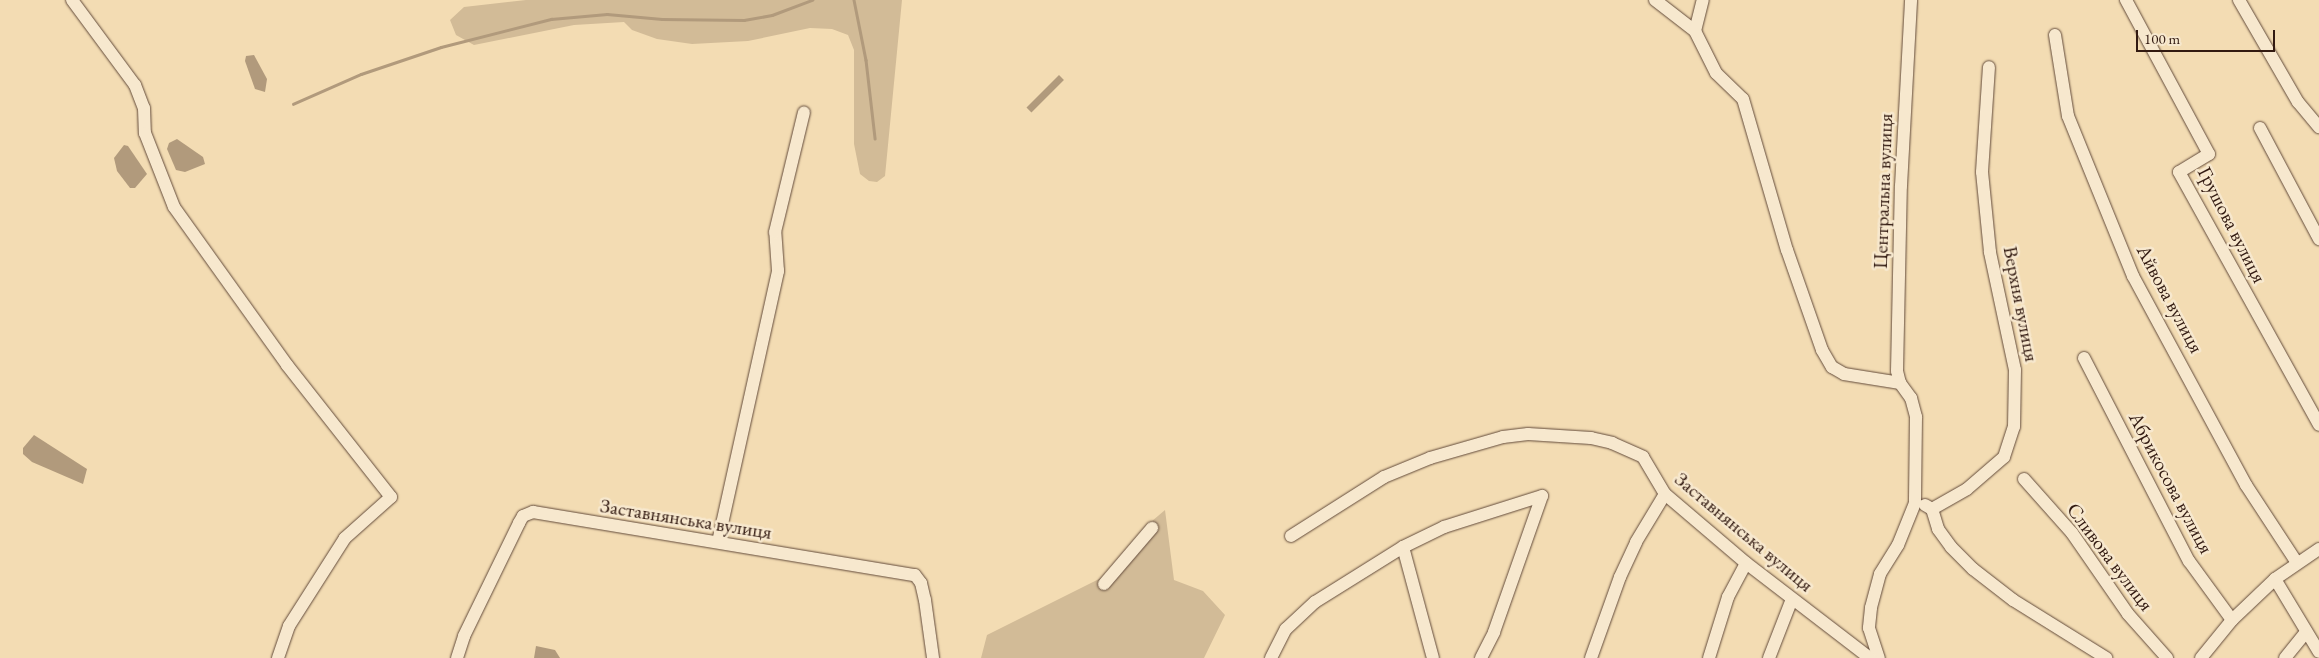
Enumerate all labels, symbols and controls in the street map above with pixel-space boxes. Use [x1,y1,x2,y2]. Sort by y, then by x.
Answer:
scale bar [2139,20,2278,52]
text: 100 m [2144,29,2180,48]
street label: Центральна вулиця [1868,113,1898,269]
street label: Грушова вулиця [2192,163,2272,287]
street label: Айвова вулиця [2131,241,2209,357]
street label: Верхня вулиця [1998,244,2044,364]
street label: Абрикосова вулиця [2124,408,2218,558]
street label: Заставнянська вулиця [1670,467,1818,597]
street label: Заставнянська вулиця [598,494,774,544]
street label: Сливова вулиця [2062,498,2158,616]

